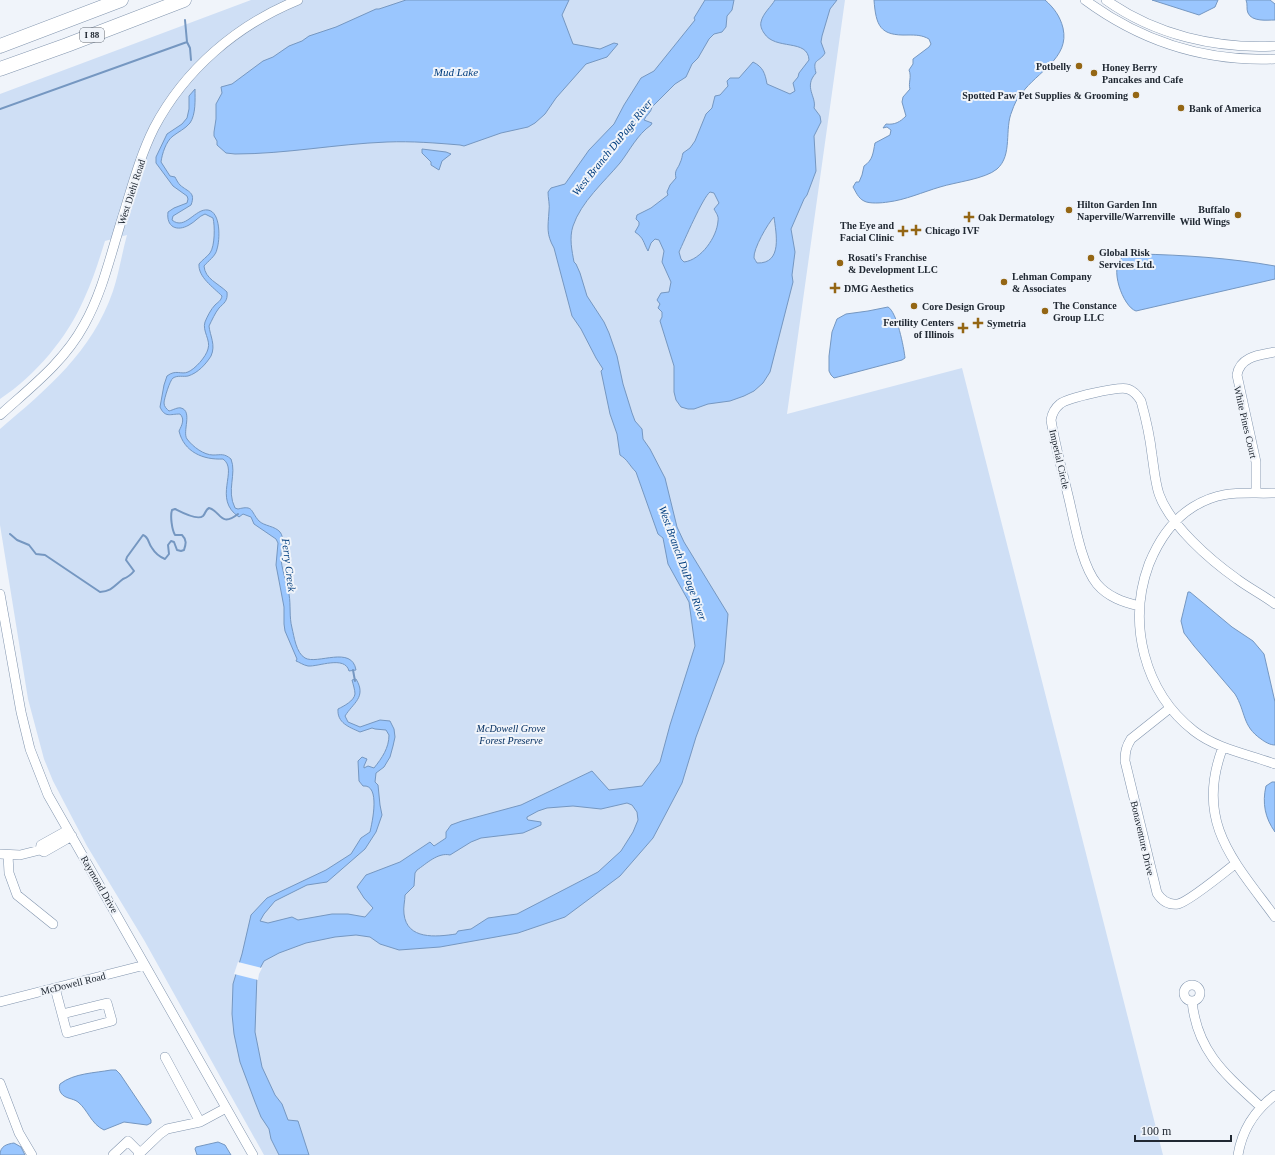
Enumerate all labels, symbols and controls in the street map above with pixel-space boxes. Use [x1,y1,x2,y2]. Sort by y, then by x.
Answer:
road number: I 88 [80,28,104,42]
place label: Potbelly [1036,61,1071,72]
marker: Potbelly [1074,61,1084,71]
place label: Honey Berry Pancakes and Cafe [1102,62,1184,85]
water label: Mud Lake [433,66,478,78]
marker: Honey Berry Pancakes and Cafe [1089,68,1099,78]
place label: Spotted Paw Pet Supplies & Grooming [962,90,1128,101]
marker: Spotted Paw Pet Supplies & Grooming [1131,90,1141,100]
water label: West Branch DuPage River [569,96,655,198]
marker: Bank of America [1176,103,1186,113]
place label: Bank of America [1189,103,1261,114]
street label: West Diehl Road [116,158,147,226]
place label: Hilton Garden Inn Naperville/Warrenville [1077,199,1176,222]
place label: Buffalo Wild Wings [1180,204,1230,227]
marker: Hilton Garden Inn Naperville/Warrenville [1064,205,1074,215]
marker: Buffalo Wild Wings [1233,210,1243,220]
marker: Oak Dermatology [963,211,975,223]
place label: Oak Dermatology [978,212,1054,223]
place label: The Eye and Facial Clinic [840,220,895,243]
marker: Chicago IVF [910,224,922,236]
marker: The Eye and Facial Clinic [897,225,909,237]
place label: Chicago IVF [925,225,980,236]
place label: Global Risk Services Ltd. [1099,247,1155,270]
place label: Rosati's Franchise & Development LLC [848,252,938,275]
marker: Global Risk Services Ltd. [1086,253,1096,263]
marker: Rosati's Franchise & Development LLC [835,258,845,268]
place label: Lehman Company & Associates [1012,271,1092,294]
marker: Lehman Company & Associates [999,277,1009,287]
marker: DMG Aesthetics [829,282,841,294]
place label: DMG Aesthetics [844,283,914,294]
place label: The Constance Group LLC [1053,300,1117,323]
marker: Core Design Group [909,301,919,311]
place label: Core Design Group [922,301,1005,312]
marker: The Constance Group LLC [1040,306,1050,316]
place label: Fertility Centers of Illinois [883,317,954,340]
marker: Symetria [972,317,984,329]
place label: Symetria [987,318,1026,329]
marker: Fertility Centers of Illinois [957,322,969,334]
street label: White Pines Court [1232,385,1259,460]
street label: Imperial Circle [1047,428,1072,491]
water label: West Branch DuPage River [657,504,710,623]
water label: Ferry Creek [280,537,298,593]
park label: McDowell Grove Forest Preserve [476,723,546,746]
street label: Bonaventure Drive [1129,800,1157,877]
street label: Raymond Drive [79,854,121,915]
street label: McDowell Road [40,970,107,997]
scale bar [1135,1117,1231,1143]
text: 100 m [1141,1124,1172,1138]

